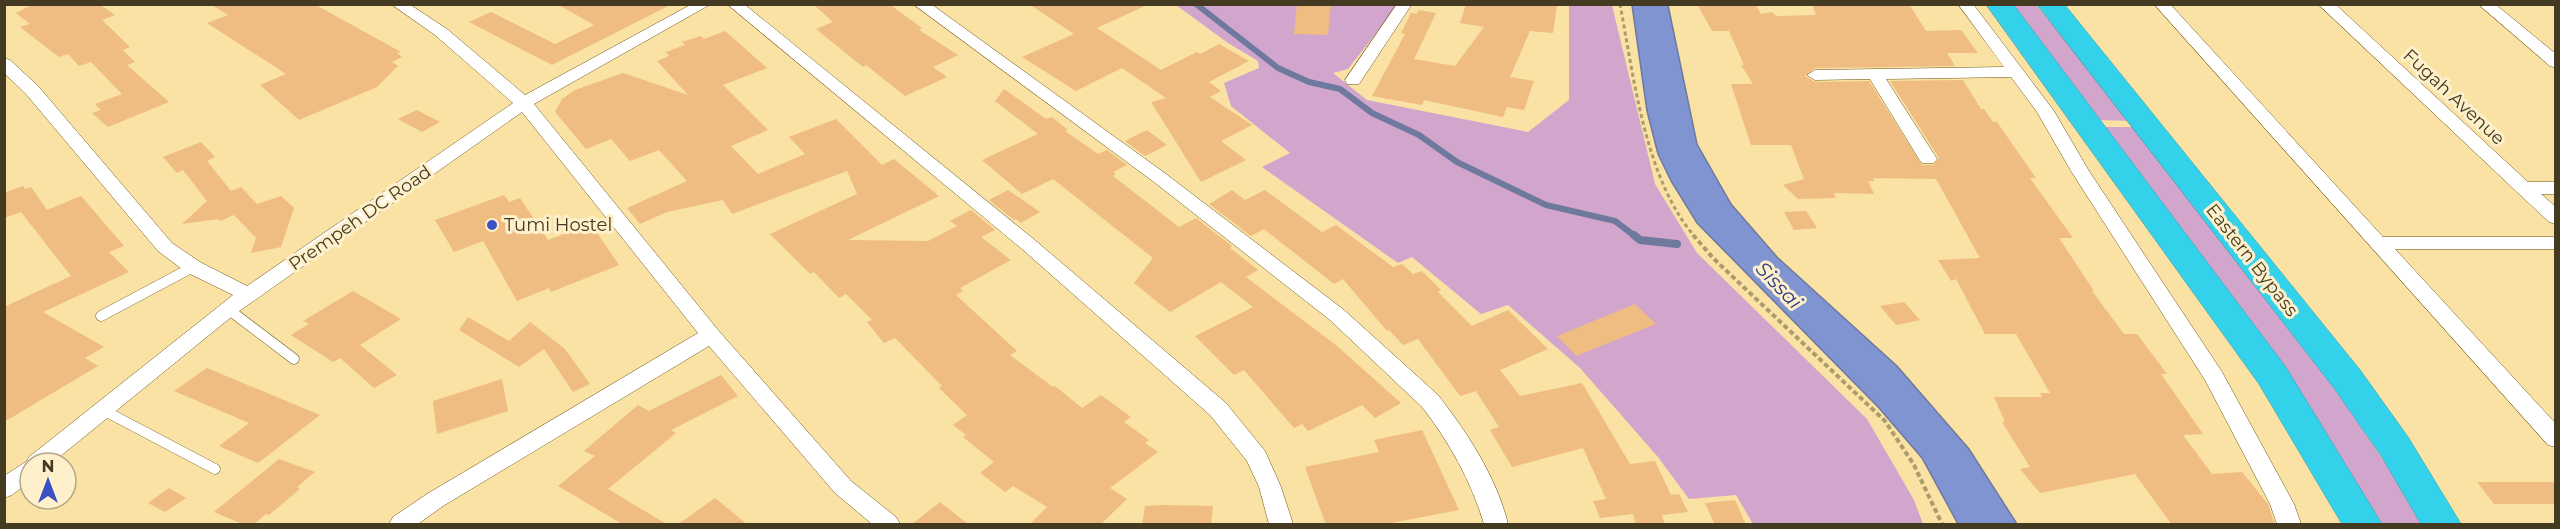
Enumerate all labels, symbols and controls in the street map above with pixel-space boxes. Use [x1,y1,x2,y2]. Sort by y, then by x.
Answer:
street label: Fugah Avenue [2399,44,2509,150]
street label: Prempeh DC Road [285,161,435,275]
street label: Eastern Bypass [2201,199,2303,321]
place label: Tumi Hostel [504,214,612,236]
marker: Tumi Hostel [485,218,499,232]
water label: Sissai [1751,256,1808,314]
north arrow [18,451,78,511]
text: N [42,457,54,476]

